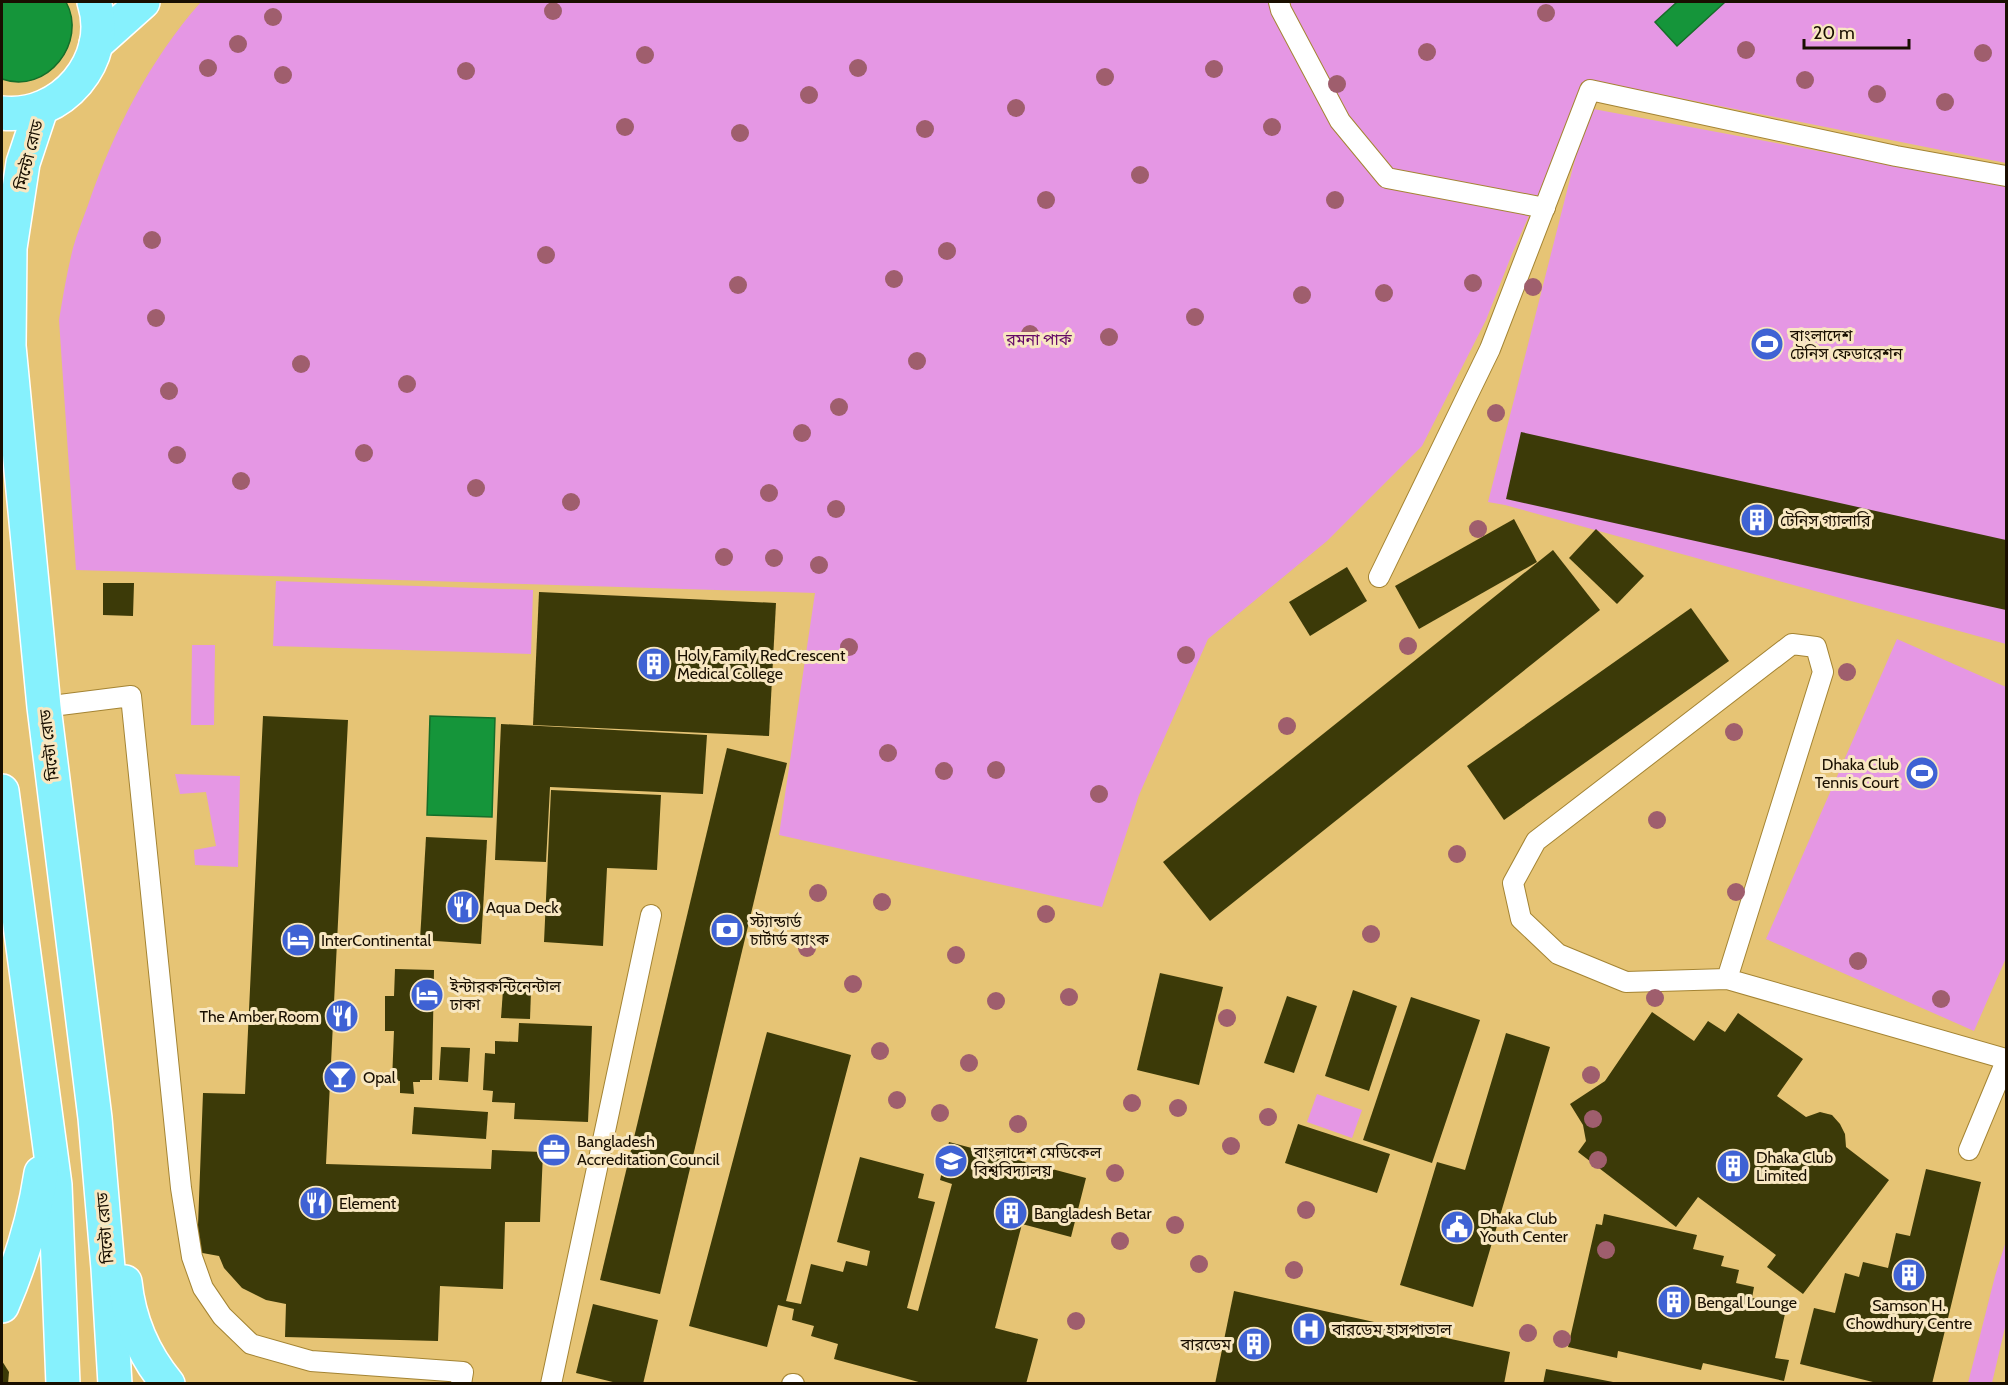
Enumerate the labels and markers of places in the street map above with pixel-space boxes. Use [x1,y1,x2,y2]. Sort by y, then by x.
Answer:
sports icon: বাংলাদেশ টেনিস ফেডারেশন [1749,326,1785,362]
place label: বাংলাদেশ টেনিস ফেডারেশন [1789,326,1903,363]
building icon: টেনিস গ্যালারি [1739,502,1775,538]
place label: টেনিস গ্যালারি [1780,511,1871,530]
building icon: Holy Family RedCrescent Medical College [636,646,672,682]
place label: Holy Family RedCrescent Medical College [677,646,846,683]
place label: Dhaka Club Tennis Court [1815,755,1900,792]
sports icon: Dhaka Club Tennis Court [1904,755,1940,791]
restaurant icon: Aqua Deck [445,889,481,925]
place label: Aqua Deck [486,898,559,917]
bank icon: স্ট্যান্ডার্ড চার্টার্ড ব্যাংক [709,912,745,948]
place label: স্ট্যান্ডার্ড চার্টার্ড ব্যাংক [749,912,830,949]
hotel icon: InterContinental [280,922,316,958]
place label: InterContinental [321,931,431,950]
hotel icon: ইন্টারকন্টিনেন্টাল ঢাকা [409,977,445,1013]
place label: ইন্টারকন্টিনেন্টাল ঢাকা [449,977,561,1014]
restaurant icon: The Amber Room [324,998,360,1034]
place label: The Amber Room [200,1007,319,1026]
bar icon: Opal [322,1059,358,1095]
place label: Opal [363,1068,396,1087]
office icon: Bangladesh Accreditation Council [536,1132,572,1168]
place label: Bangladesh Accreditation Council [577,1132,720,1169]
school or university icon: বাংলাদেশ মেডিকেল বিশ্ববিদ্যালয় [933,1143,969,1179]
place label: বাংলাদেশ মেডিকেল বিশ্ববিদ্যালয় [973,1143,1102,1180]
building icon: Dhaka Club Limited [1715,1148,1751,1184]
place label: Dhaka Club Limited [1756,1148,1833,1185]
restaurant icon: Element [298,1185,334,1221]
place label: Element [339,1194,397,1213]
building icon: Bangladesh Betar [993,1195,1029,1231]
place label: Bangladesh Betar [1034,1204,1152,1223]
public building icon: Dhaka Club Youth Center [1439,1209,1475,1245]
place label: Dhaka Club Youth Center [1479,1209,1569,1246]
building icon: Samson H. Chowdhury Centre [1891,1257,1927,1293]
building icon: Bengal Lounge [1656,1284,1692,1320]
place label: Bengal Lounge [1697,1293,1797,1312]
place label: Samson H. Chowdhury Centre [1846,1296,1972,1333]
hospital icon: বারডেম হাসপাতাল [1291,1311,1327,1347]
place label: বারডেম হাসপাতাল [1331,1320,1452,1339]
building icon: বারডেম [1236,1326,1272,1362]
place label: বারডেম [1180,1335,1231,1354]

